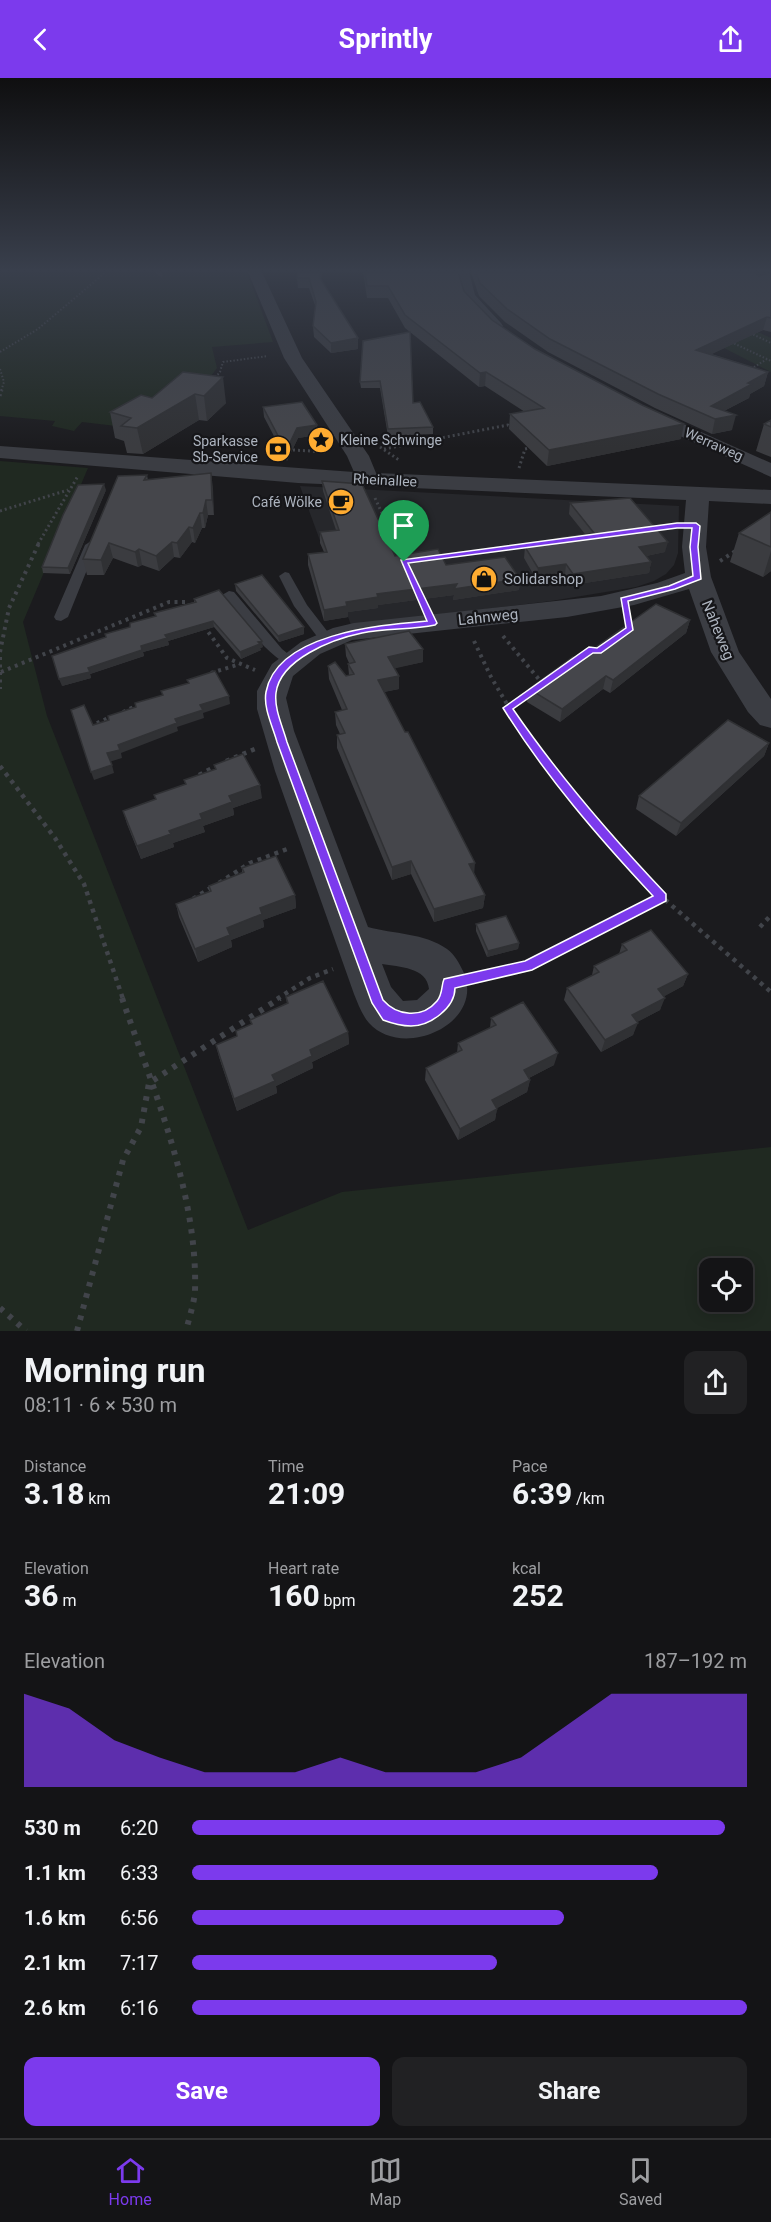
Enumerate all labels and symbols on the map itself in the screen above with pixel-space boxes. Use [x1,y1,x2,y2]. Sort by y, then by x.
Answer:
street label: Werraweg [682,424,746,464]
place icon: Kleine Schwinge [306,425,336,455]
place label: Kleine Schwinge [340,432,442,448]
place label: Sparkasse Sb-Service [192,433,258,465]
bank icon: Sparkasse Sb-Service [263,434,293,464]
street label: Rheinallee [353,470,417,490]
cafe icon: Café Wölke [326,487,356,517]
place label: Café Wölke [252,494,322,510]
pin [378,500,429,562]
shop icon: Solidarshop [469,564,499,594]
place label: Solidarshop [504,570,583,588]
street label: Naheweg [698,598,738,662]
street label: Lahnweg [457,605,519,629]

